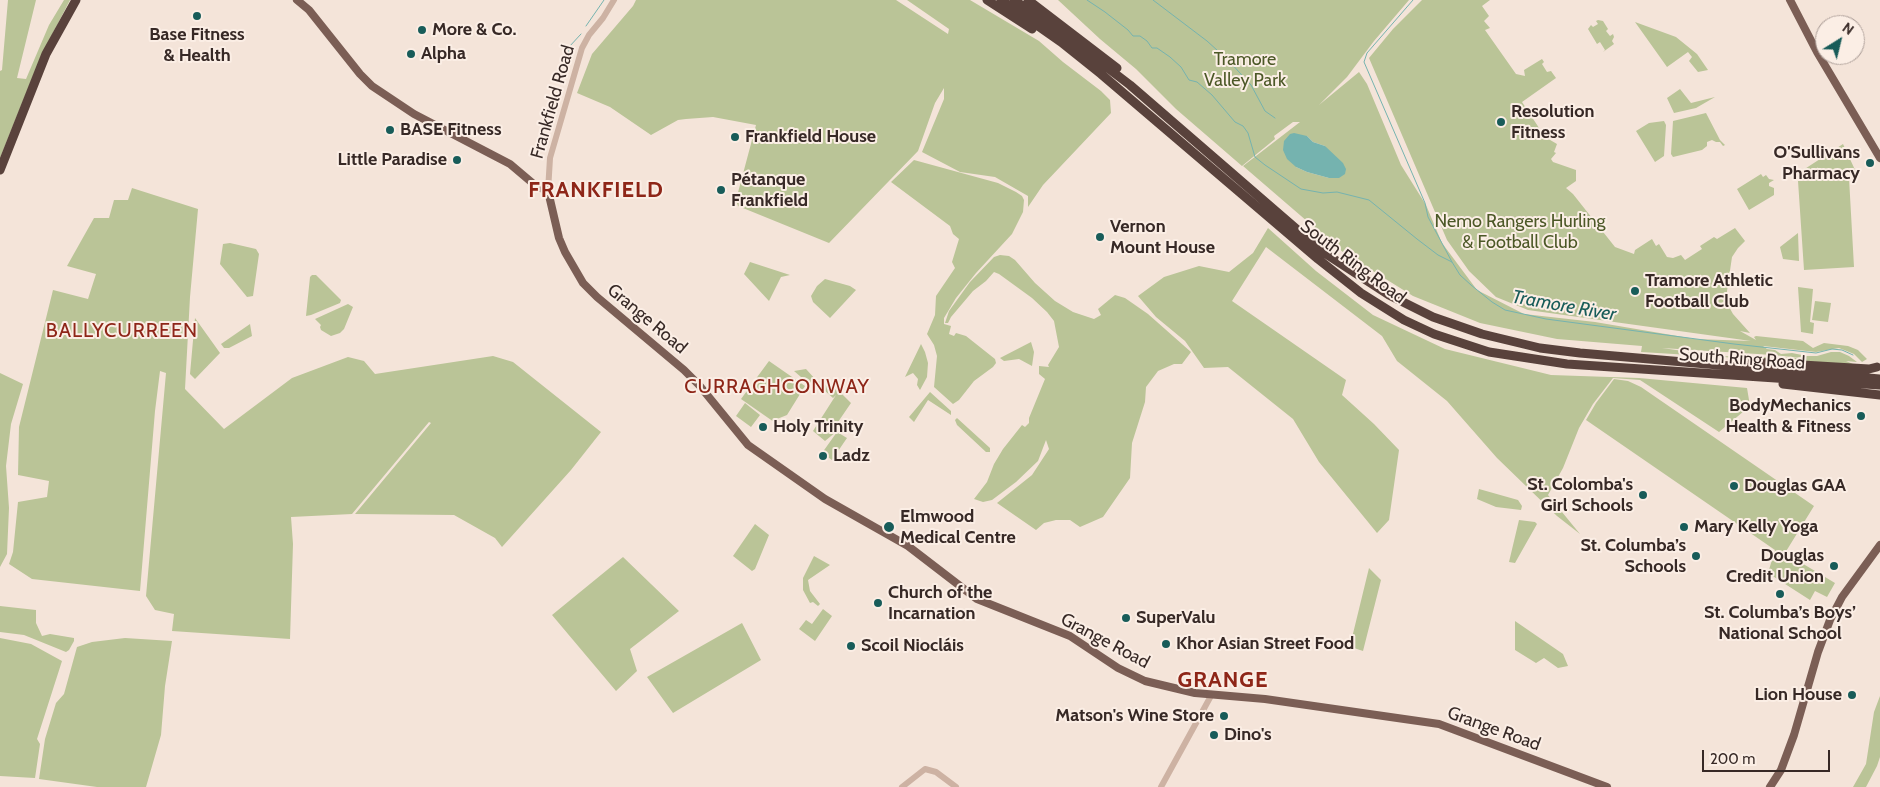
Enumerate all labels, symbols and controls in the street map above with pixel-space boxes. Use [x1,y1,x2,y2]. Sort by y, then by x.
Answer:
marker: Base Fitness & Health [191,10,203,22]
north arrow [1815,15,1865,65]
text: N [1839,18,1858,39]
place label: More & Co. [432,19,516,41]
place label: Base Fitness & Health [149,24,245,66]
marker: More & Co. [416,24,428,36]
place label: Alpha [421,43,466,65]
street label: Frankfield Road [526,43,580,161]
marker: Alpha [405,48,417,60]
park label: Tramore Valley Park [1204,49,1286,92]
place label: Resolution Fitness [1511,101,1594,144]
marker: Resolution Fitness [1495,116,1507,128]
place label: BASE Fitness [400,119,502,141]
marker: BASE Fitness [384,124,396,136]
place label: Frankfield House [745,126,876,148]
marker: Frankfield House [729,131,741,143]
place label: O'Sullivans Pharmacy [1774,142,1860,184]
place label: Little Paradise [338,149,447,171]
marker: Little Paradise [451,154,463,166]
marker: O'Sullivans Pharmacy [1864,157,1876,169]
place label: Pétanque Frankfield [731,169,808,212]
district label: FRANKFIELD [527,178,665,204]
marker: Pétanque Frankfield [715,184,727,196]
park label: Nemo Rangers Hurling & Football Club [1435,211,1605,253]
street label: South Ring Road [1296,215,1410,309]
place label: Vernon Mount House [1110,216,1215,258]
marker: Vernon Mount House [1094,231,1106,243]
place label: Tramore Athletic Football Club [1645,270,1773,312]
street label: Grange Road [603,279,691,359]
marker: Tramore Athletic Football Club [1629,285,1641,297]
water label: Tramore River [1510,286,1618,326]
district label: BALLYCURREEN [44,319,200,343]
street label: South Ring Road [1678,344,1806,374]
district label: CURRAGHCONWAY [683,375,871,399]
place label: BodyMechanics Health & Fitness [1725,395,1851,438]
marker: BodyMechanics Health & Fitness [1855,410,1867,422]
place label: Holy Trinity [773,416,863,438]
marker: Holy Trinity [757,421,769,433]
place label: Ladz [833,445,870,467]
marker: Ladz [817,450,829,462]
place label: St. Colomba's Girl Schools [1527,474,1633,516]
place label: Douglas GAA [1744,475,1846,497]
marker: Douglas GAA [1728,480,1740,492]
marker: St. Colomba's Girl Schools [1637,489,1649,501]
place label: Elmwood Medical Centre [900,506,1016,548]
place label: Mary Kelly Yoga [1694,516,1818,538]
marker: Elmwood Medical Centre [882,520,896,534]
marker: Mary Kelly Yoga [1678,521,1690,533]
place label: St. Columba’s Schools [1580,535,1686,578]
place label: Douglas Credit Union [1726,545,1824,588]
marker: St. Columba’s Schools [1690,550,1702,562]
marker: Douglas Credit Union [1828,560,1840,572]
place label: Church of the Incarnation [888,582,992,624]
marker: St. Columba’s Boys’ National School [1774,588,1786,600]
marker: Church of the Incarnation [872,597,884,609]
place label: St. Columba’s Boys’ National School [1704,602,1856,644]
place label: SuperValu [1136,607,1216,629]
street label: Grange Road [1057,609,1153,673]
marker: SuperValu [1120,612,1132,624]
place label: Khor Asian Street Food [1176,633,1354,655]
place label: Scoil Niocláis [861,635,964,657]
marker: Khor Asian Street Food [1160,638,1172,650]
marker: Scoil Niocláis [845,640,857,652]
district label: GRANGE [1177,668,1269,694]
place label: Lion House [1754,684,1842,706]
marker: Lion House [1846,689,1858,701]
street label: Grange Road [1444,702,1544,756]
place label: Matson's Wine Store [1055,705,1214,727]
marker: Matson's Wine Store [1218,710,1230,722]
place label: Dino's [1224,724,1272,746]
marker: Dino's [1208,729,1220,741]
scale bar [1705,740,1832,772]
text: 200 m [1710,750,1755,768]

